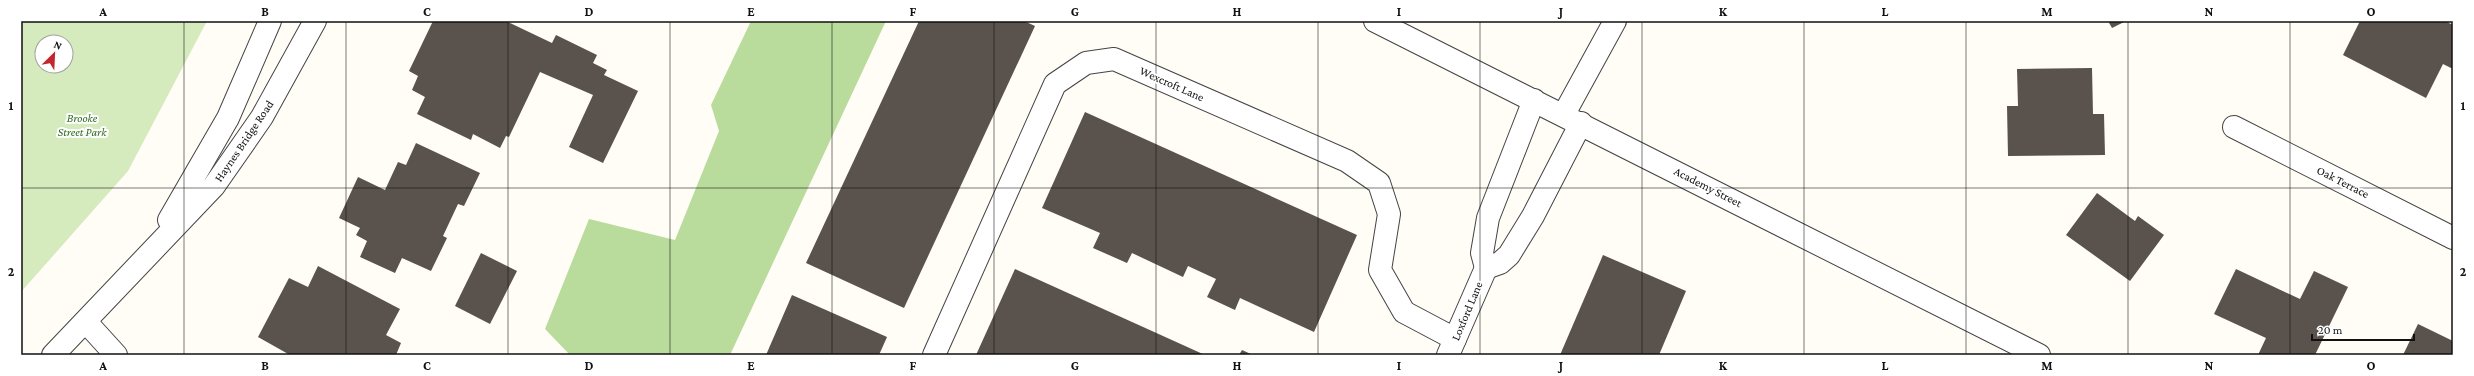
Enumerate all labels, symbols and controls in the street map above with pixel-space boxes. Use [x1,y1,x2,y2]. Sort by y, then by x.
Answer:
text: A [98,4,107,19]
text: B [261,4,269,19]
text: C [423,4,431,19]
text: D [585,4,594,19]
text: E [747,4,755,19]
text: F [910,4,917,19]
text: G [1071,4,1079,19]
text: H [1233,4,1242,19]
text: I [1397,4,1401,19]
text: J [1557,4,1563,19]
text: K [1719,4,1728,19]
text: L [1882,4,1889,19]
text: M [2041,4,2053,19]
text: N [2205,4,2214,19]
text: O [2367,4,2376,19]
north arrow [34,34,74,74]
text: N [52,38,64,52]
street label: Wexcroft Lane [1138,64,1206,104]
street label: Haynes Bridge Road [211,97,277,184]
text: 1 [9,98,14,113]
text: 1 [2461,98,2466,113]
park label: Brooke Street Park [58,111,107,139]
street label: Oak Terrace [2314,163,2372,201]
street label: Academy Street [1672,164,1745,211]
text: 2 [8,264,15,279]
text: 2 [2460,264,2467,279]
street label: Loxford Lane [1448,279,1486,343]
scale bar [2312,316,2414,342]
text: 20 m [2318,323,2343,337]
text: A [98,358,107,373]
text: B [261,358,269,373]
text: C [423,358,431,373]
text: D [585,358,594,373]
text: E [747,358,755,373]
text: F [910,358,917,373]
text: G [1071,358,1079,373]
text: H [1233,358,1242,373]
text: I [1397,358,1401,373]
text: J [1557,358,1563,373]
text: K [1719,358,1728,373]
text: L [1882,358,1889,373]
text: M [2041,358,2053,373]
text: N [2205,358,2214,373]
text: O [2367,358,2376,373]

